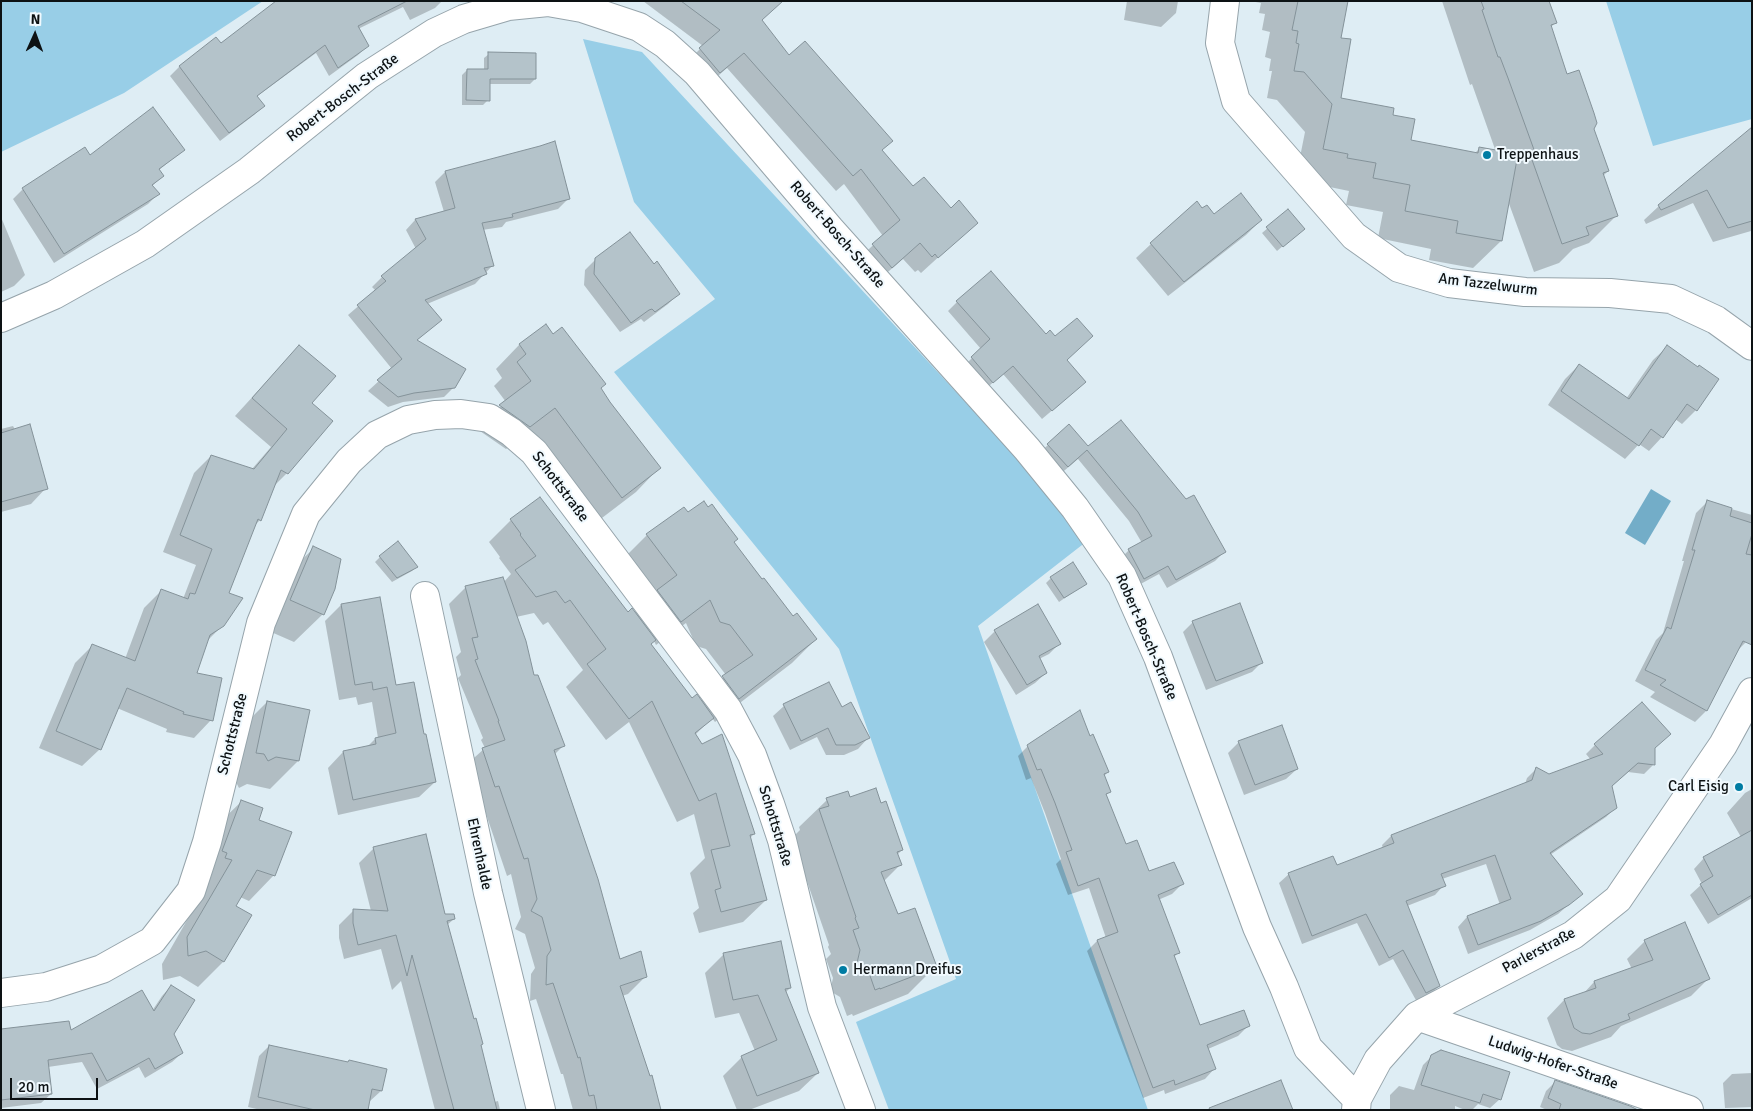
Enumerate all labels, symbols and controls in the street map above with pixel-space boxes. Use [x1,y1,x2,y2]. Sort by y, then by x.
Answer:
north arrow [10,10,60,60]
text: N [30,11,41,28]
street label: Robert-Bosch-Straße [283,50,403,146]
place label: Treppenhaus [1497,146,1579,164]
marker: Treppenhaus [1481,149,1493,161]
street label: Robert-Bosch-Straße [786,178,888,292]
street label: Am Tazzelwurm [1437,270,1539,300]
street label: Schottstraße [528,448,592,526]
street label: Robert-Bosch-Straße [1111,571,1181,703]
street label: Schottstraße [214,691,252,777]
place label: Carl Eisig [1668,778,1729,796]
marker: Carl Eisig [1733,781,1745,793]
street label: Schottstraße [754,783,796,869]
street label: Ehrenhalde [463,816,495,892]
street label: Parlerstraße [1499,924,1579,978]
place label: Hermann Dreifus [853,961,962,979]
marker: Hermann Dreifus [837,964,849,976]
street label: Ludwig-Hofer-Straße [1486,1032,1620,1094]
scale bar [12,1068,100,1100]
text: 20 m [18,1078,49,1096]

